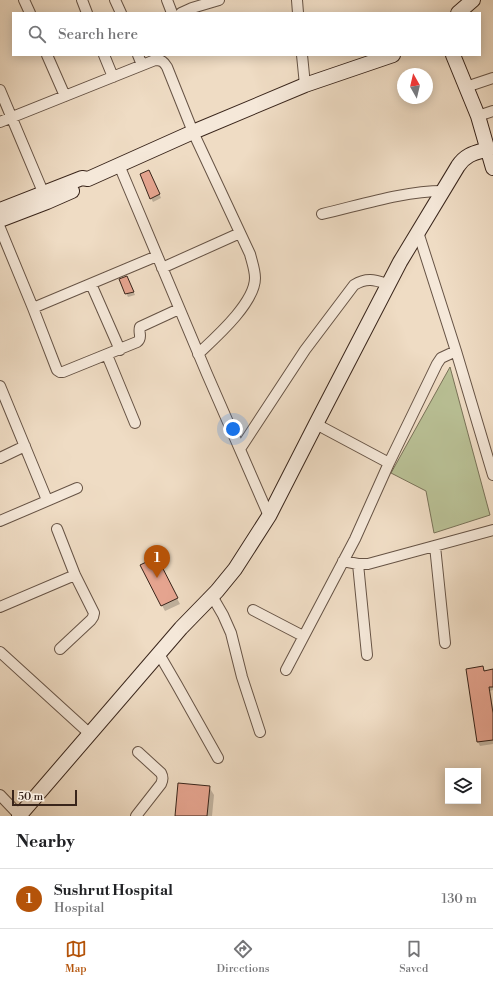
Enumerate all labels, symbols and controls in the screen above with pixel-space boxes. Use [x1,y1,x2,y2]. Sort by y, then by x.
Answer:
search box [12,12,481,56]
icon: search [26,23,48,45]
text: Search here [58,25,138,44]
north arrow [397,68,433,104]
your location [223,419,243,439]
pin: 1 [144,545,170,578]
map controls [445,768,481,804]
button: layers [445,768,481,804]
scale bar [12,788,77,807]
text: 50 m [18,790,43,804]
text: Nearby [16,831,75,853]
text: Sushrut Hospital [54,881,173,900]
text: 1 [26,891,32,907]
text: 130 m [442,891,477,907]
text: Hospital [54,900,104,916]
tab: Map [65,938,87,976]
tab: Directions [217,938,270,976]
tab: Saved [399,938,428,976]

